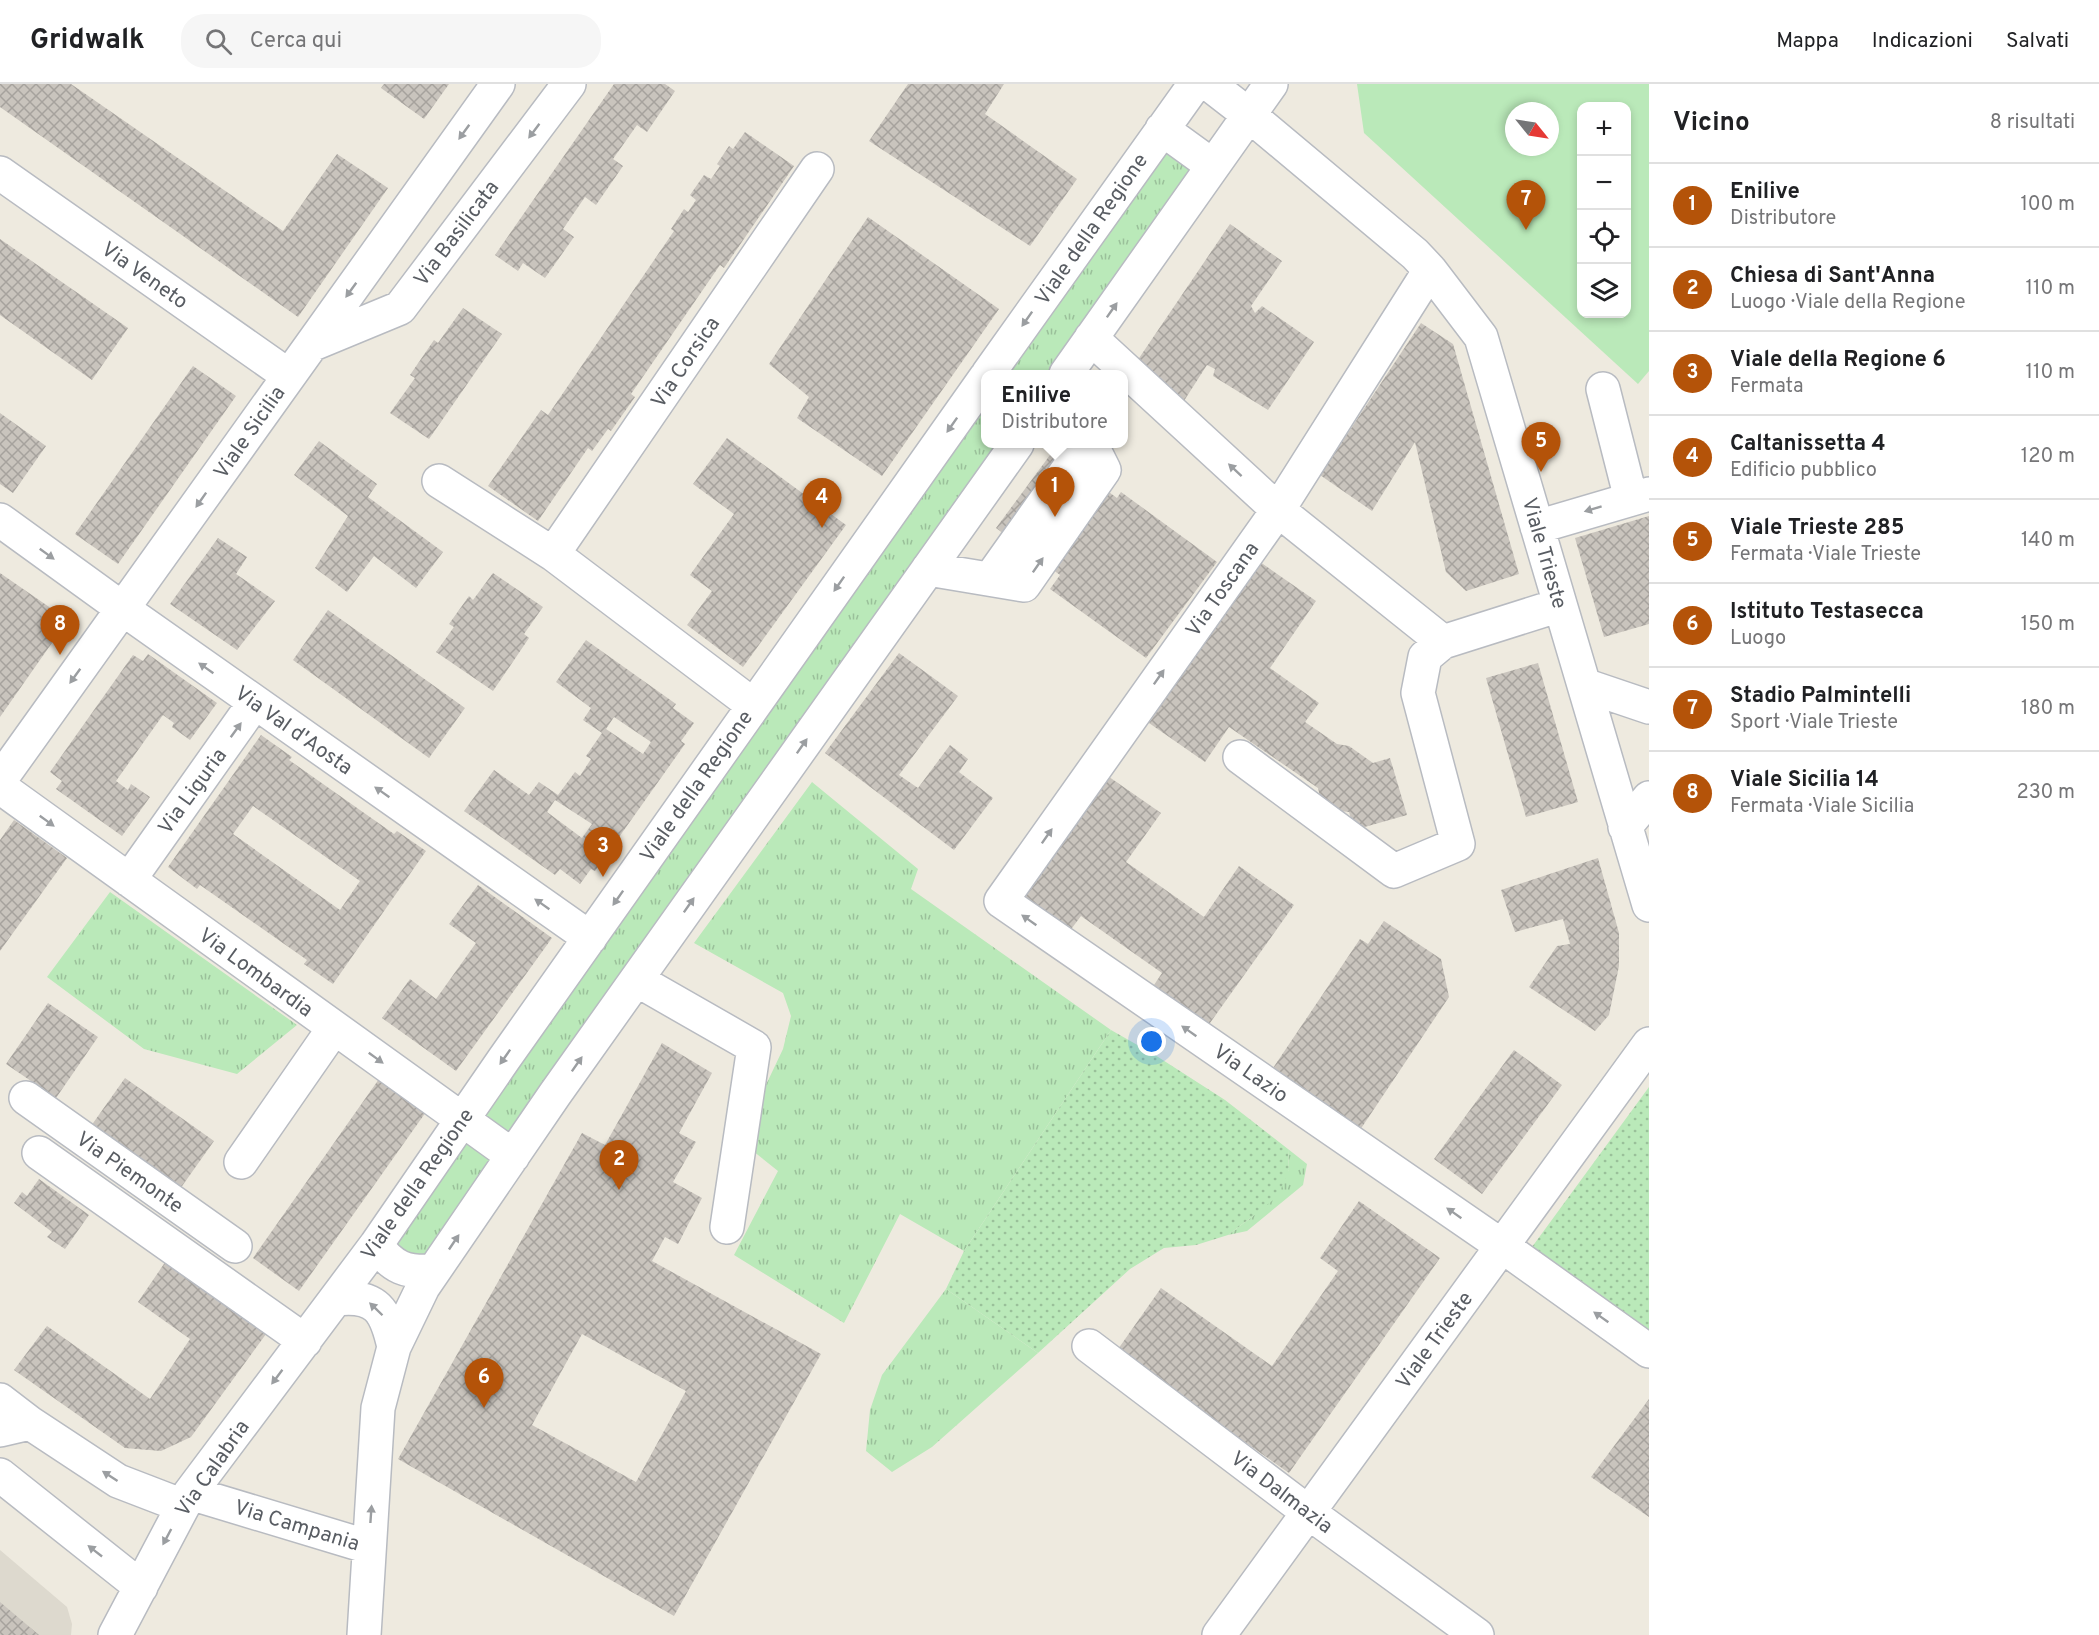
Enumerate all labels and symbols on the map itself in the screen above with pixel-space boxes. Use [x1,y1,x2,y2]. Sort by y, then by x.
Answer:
north arrow [1505,102,1559,156]
one-way arrow [528,122,540,138]
one-way arrow [459,124,471,139]
street label: Viale della Regione [1030,149,1155,311]
street label: Via Basilicata [409,176,506,292]
pin: 7 [1506,180,1546,230]
street label: Via Veneto [95,236,193,316]
one-way arrow [345,282,357,298]
one-way arrow [1106,302,1118,318]
one-way arrow [1021,311,1033,327]
street label: Via Corsica [646,312,727,414]
street label: Viale Sicilia [208,381,292,485]
one-way arrow [946,416,958,432]
pin: 5 [1522,422,1560,472]
one-way arrow [1228,464,1243,477]
pin: 1 [1036,468,1074,517]
pin: 4 [802,478,842,528]
one-way arrow [196,492,207,508]
street label: Viale Trieste [1515,495,1572,612]
one-way arrow [1584,505,1602,514]
street label: Via Toscana [1181,537,1266,643]
one-way arrow [40,548,55,560]
one-way arrow [1032,557,1043,573]
one-way arrow [833,575,845,591]
pin: 8 [40,606,80,655]
one-way arrow [198,662,214,674]
one-way arrow [69,667,81,683]
one-way arrow [1153,669,1165,684]
street label: Via Val d'Aosta [229,681,357,782]
street label: Viale della Regione [635,706,760,868]
one-way arrow [230,722,242,738]
one-way arrow [796,738,807,754]
street label: Via Liguria [153,743,234,840]
one-way arrow [375,786,391,798]
one-way arrow [40,815,55,827]
pin: 3 [584,828,622,877]
one-way arrow [1041,828,1053,844]
one-way arrow [612,889,624,905]
one-way arrow [534,898,550,910]
one-way arrow [683,898,695,913]
one-way arrow [1021,914,1037,926]
street label: Via Lombardia [192,923,318,1024]
one-way arrow [1182,1025,1198,1037]
your location [1137,1027,1166,1056]
street label: Via Lazio [1207,1039,1293,1110]
one-way arrow [499,1048,511,1064]
one-way arrow [368,1052,383,1064]
one-way arrow [571,1057,583,1073]
street label: Viale della Regione [356,1104,481,1266]
street label: Via Piemonte [70,1126,188,1220]
pin: 2 [600,1140,638,1190]
one-way arrow [1446,1207,1462,1219]
one-way arrow [448,1234,459,1250]
street label: Viale Trieste [1391,1287,1480,1395]
one-way arrow [369,1302,384,1316]
one-way arrow [1594,1311,1610,1323]
pin: 6 [464,1358,504,1408]
one-way arrow [272,1370,284,1385]
street label: Via Calabria [170,1415,257,1523]
street label: Via Dalmazia [1224,1446,1338,1541]
one-way arrow [101,1470,118,1481]
street label: Via Campania [231,1495,363,1558]
one-way arrow [366,1504,376,1523]
one-way arrow [162,1529,172,1546]
one-way arrow [87,1544,103,1557]

